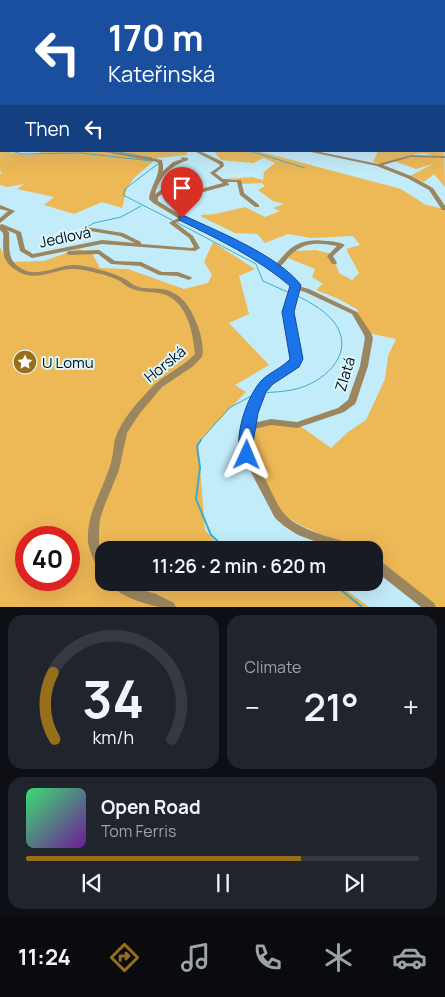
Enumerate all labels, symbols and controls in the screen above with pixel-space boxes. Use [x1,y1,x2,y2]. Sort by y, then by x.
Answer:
text: 170 m [108,14,204,62]
icon: left [25,20,90,85]
text: Kateřinská [108,59,215,89]
icon: left [80,115,108,143]
text: Then [25,116,70,142]
pin [161,167,203,218]
icon: arrive [168,174,196,202]
street label: Jedlová [37,221,93,253]
street label: Horská [140,341,190,387]
place icon: U Lomu [12,349,38,375]
place label: U Lomu [42,352,94,373]
street label: Zlatá [330,354,360,394]
position arrow [220,428,272,480]
speed limit sign: 40 [15,526,80,591]
text: 11:26 · 2 min · 620 m [152,553,326,579]
text: Climate [245,656,301,678]
text: 34 [82,663,144,734]
text: 21° [304,680,359,732]
text: − [245,688,260,726]
text: + [403,688,419,726]
text: km/h [92,725,134,749]
text: Open Road [101,794,201,820]
text: Tom Ferris [101,820,176,842]
icon: previous [78,869,106,897]
icon: pause [209,869,237,897]
icon: next [340,869,368,897]
icon: directions [107,940,142,975]
icon: music [178,940,213,975]
icon: phone [250,940,285,975]
icon: climate [321,940,356,975]
icon: car [392,940,427,975]
text: 11:24 [18,942,71,972]

